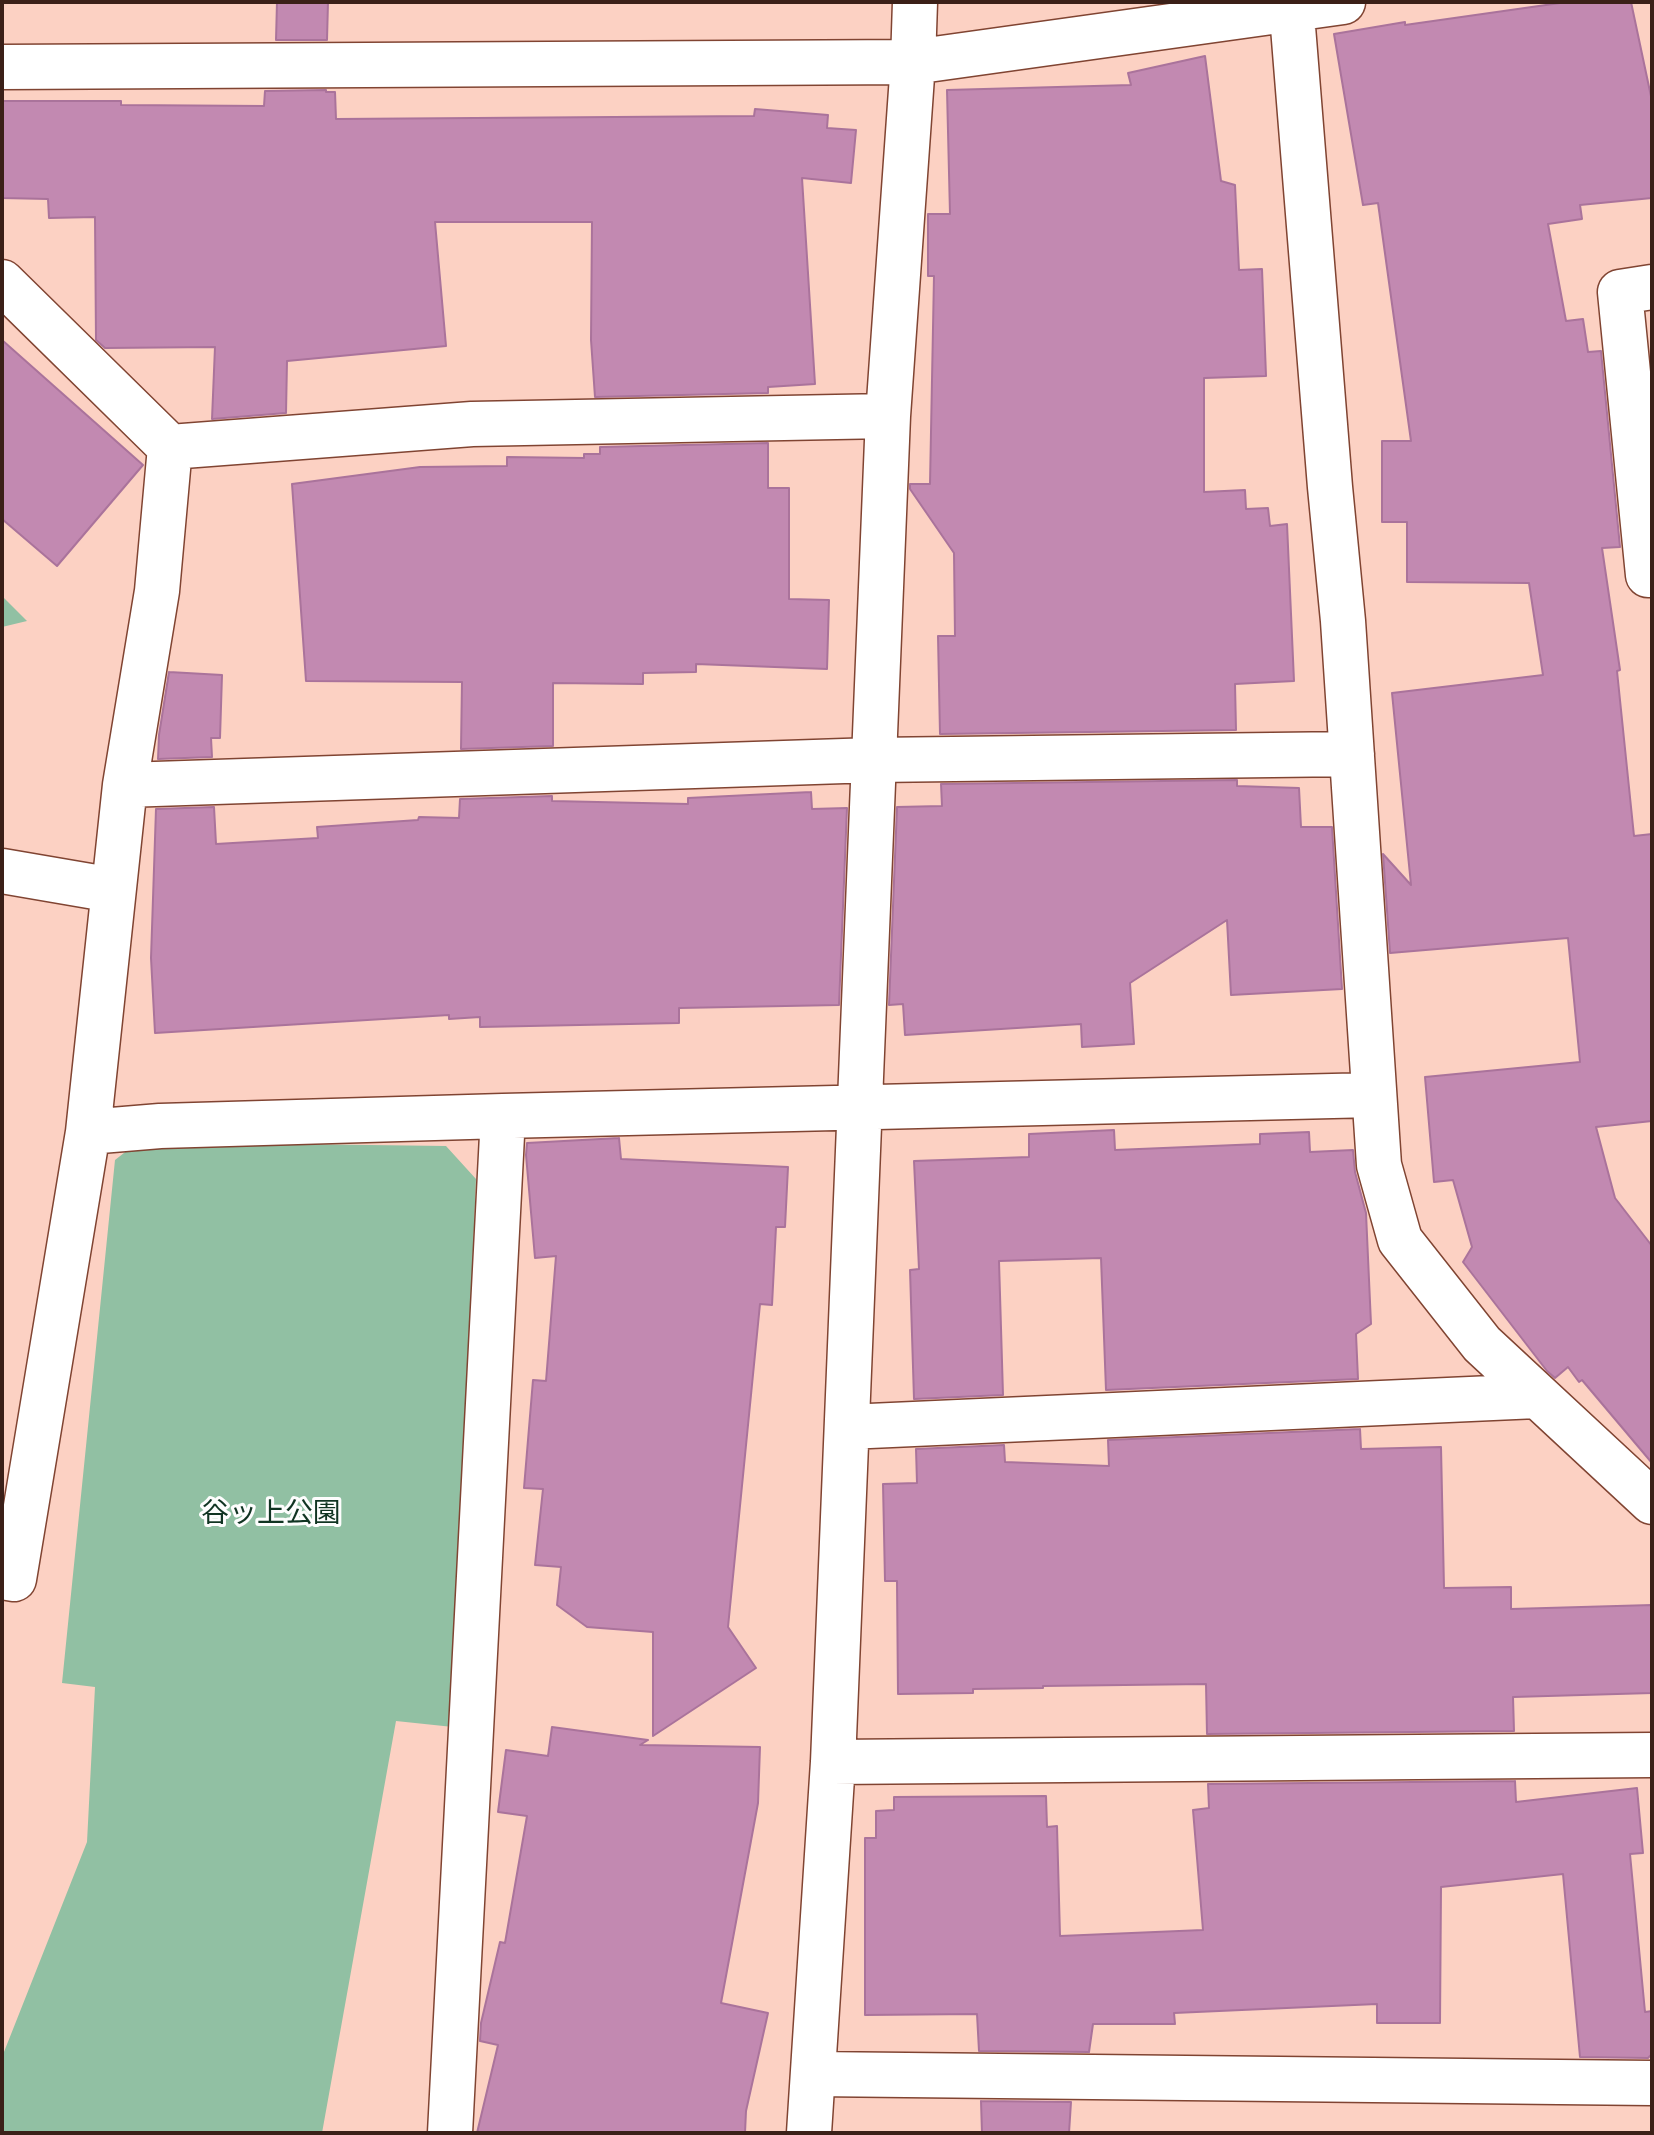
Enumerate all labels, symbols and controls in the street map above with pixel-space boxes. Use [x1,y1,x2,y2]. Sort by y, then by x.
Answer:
park label: 谷ッ上公園 [201,1497,341,1531]

